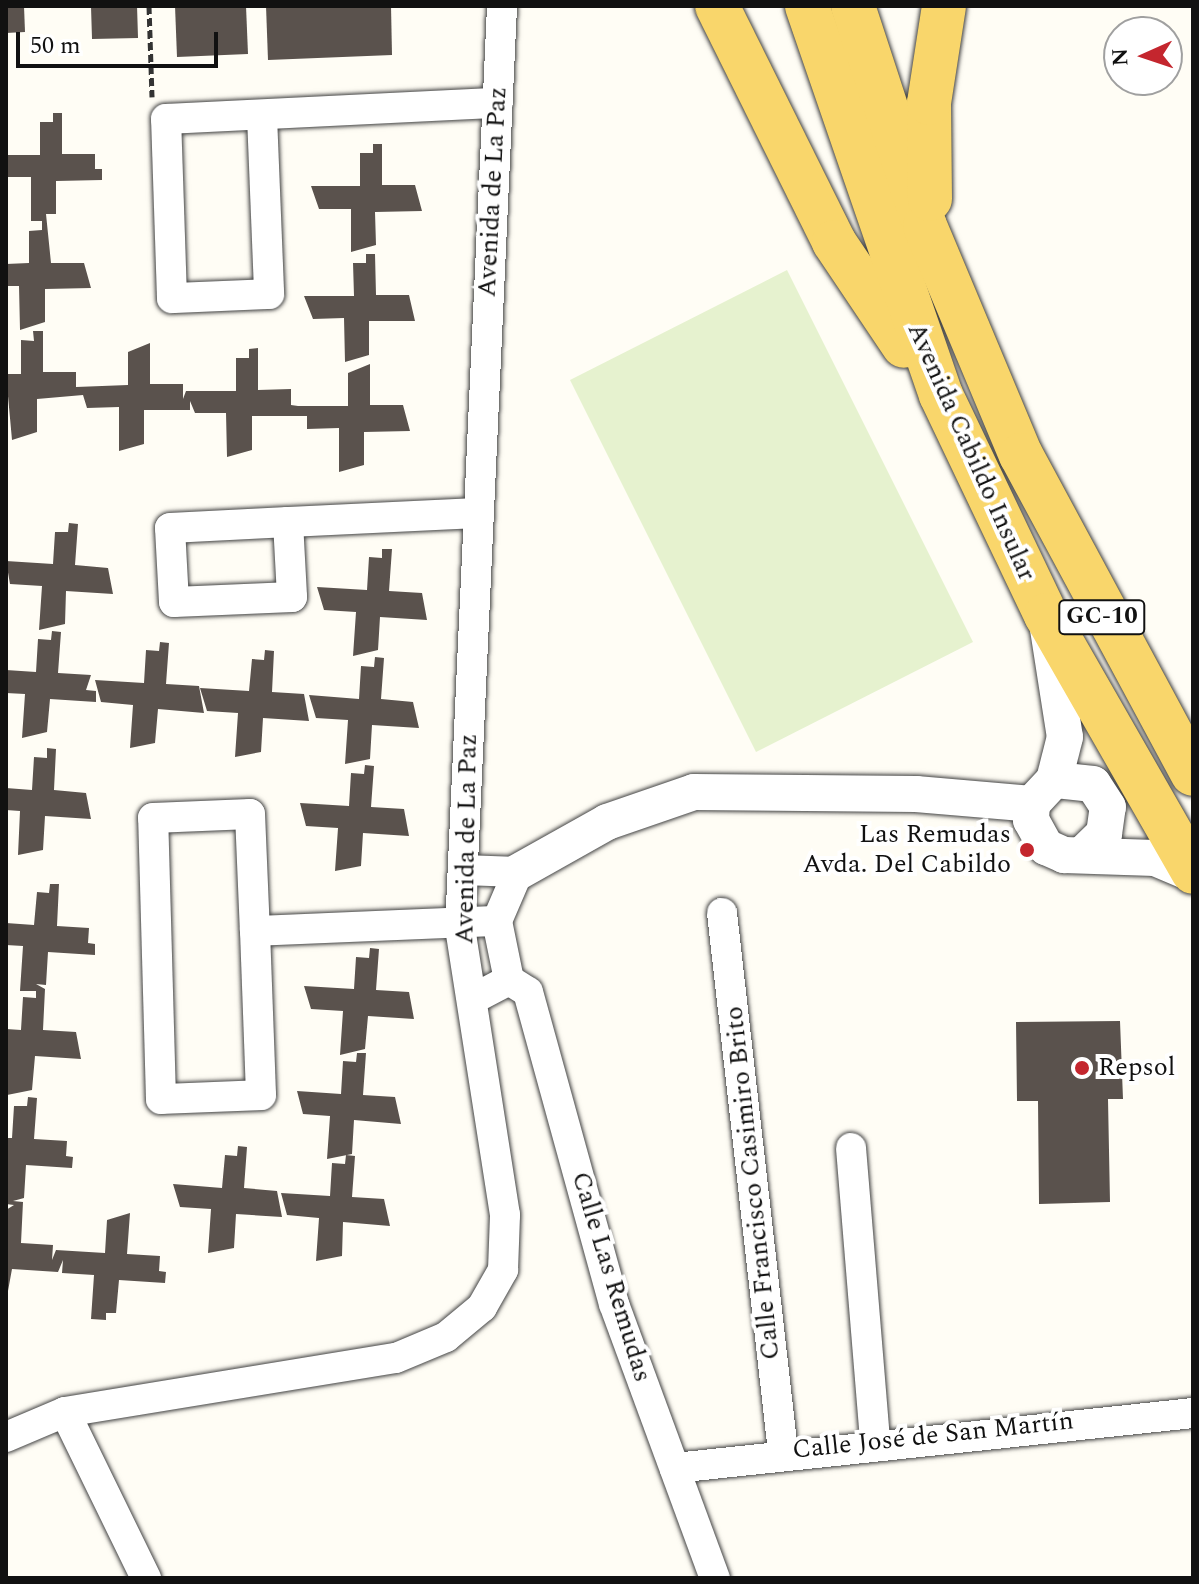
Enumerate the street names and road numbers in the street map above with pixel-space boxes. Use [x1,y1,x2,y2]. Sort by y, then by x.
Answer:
street label: Avenida de La Paz [472,86,514,298]
street label: Avenida Cabildo Insular [900,318,1042,586]
road number: GC-10 [1058,597,1146,637]
street label: Avenida de La Paz [450,733,484,945]
street label: Calle Francisco Casimiro Brito [719,1005,787,1361]
street label: Calle Las Remudas [564,1168,658,1386]
street label: Calle José de San Martín [791,1406,1075,1466]

